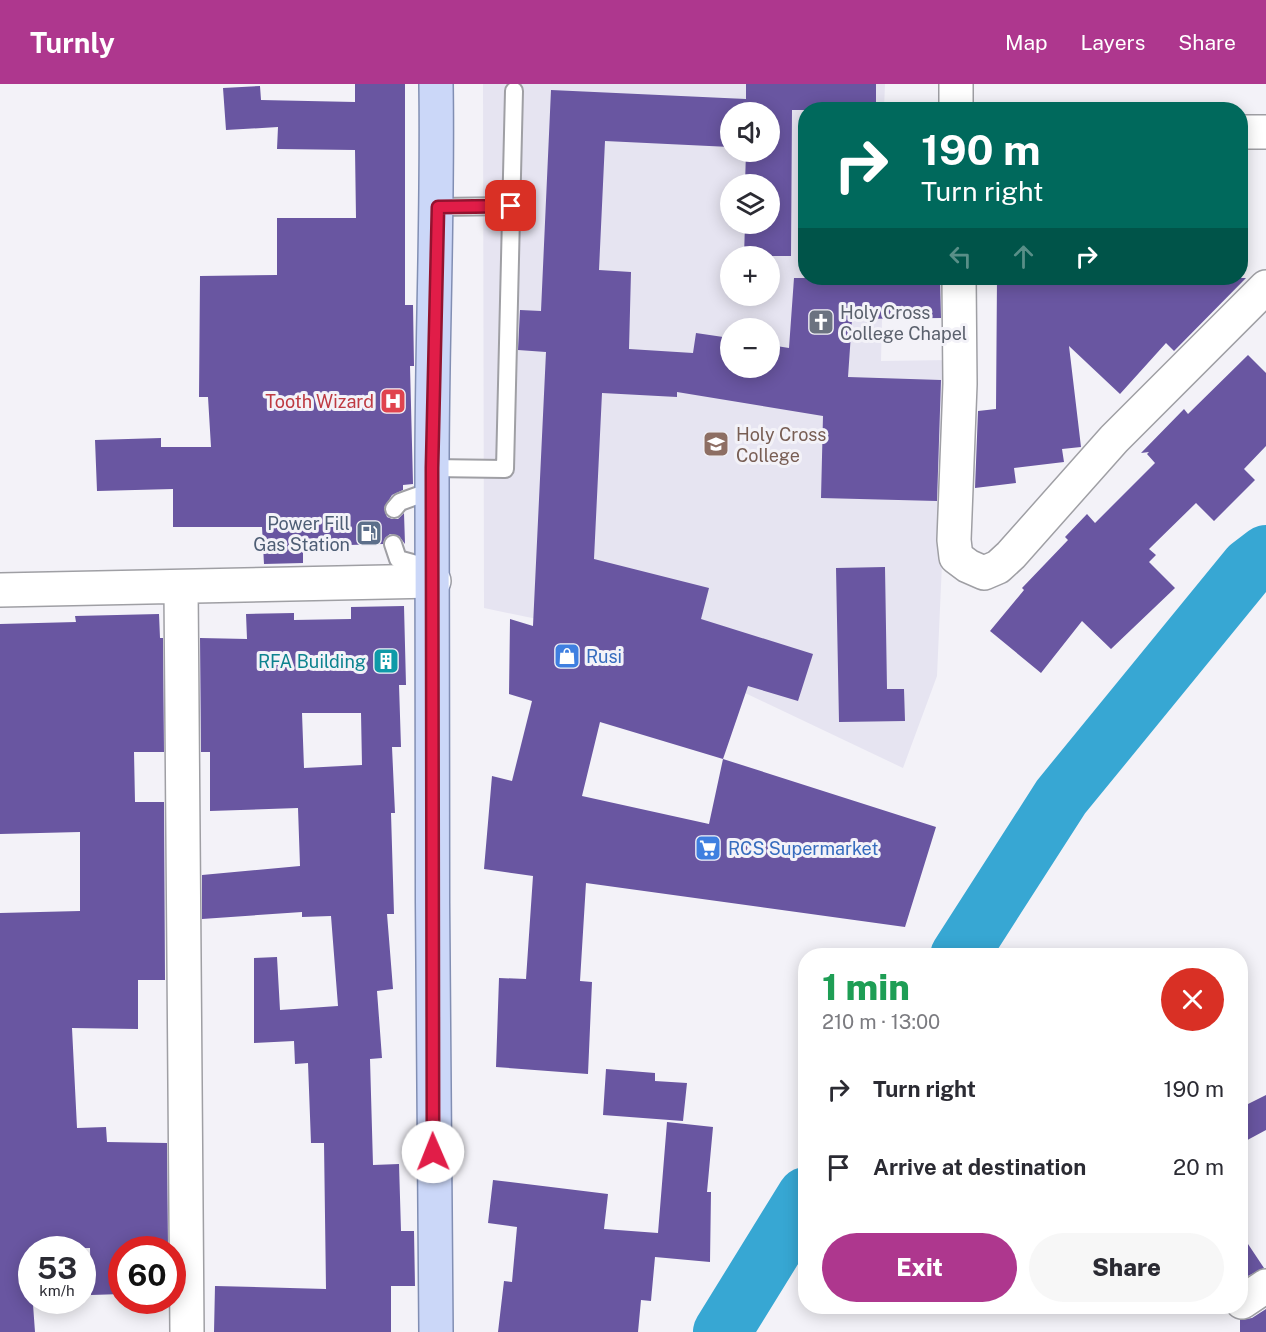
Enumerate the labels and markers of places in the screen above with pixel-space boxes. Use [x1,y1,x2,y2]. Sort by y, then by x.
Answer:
pin [485,180,536,231]
place label: Holy Cross College Chapel [840,302,967,344]
church icon: Holy Cross College Chapel [806,307,836,337]
hospital icon: Tooth Wizard [378,386,408,416]
place label: Tooth Wizard [265,391,374,412]
place label: Holy Cross College [736,424,826,466]
school or university icon: Holy Cross College [701,429,731,459]
place label: Power Fill Gas Station [253,513,350,555]
fuel station icon: Power Fill Gas Station [354,518,384,548]
shop icon: Rusi [552,641,582,671]
building icon: RFA Building [371,646,401,676]
place label: Rusi [586,646,622,667]
place label: RFA Building [258,651,366,672]
supermarket icon: RCS Supermarket [693,833,723,863]
place label: RCS Supermarket [728,838,878,859]

